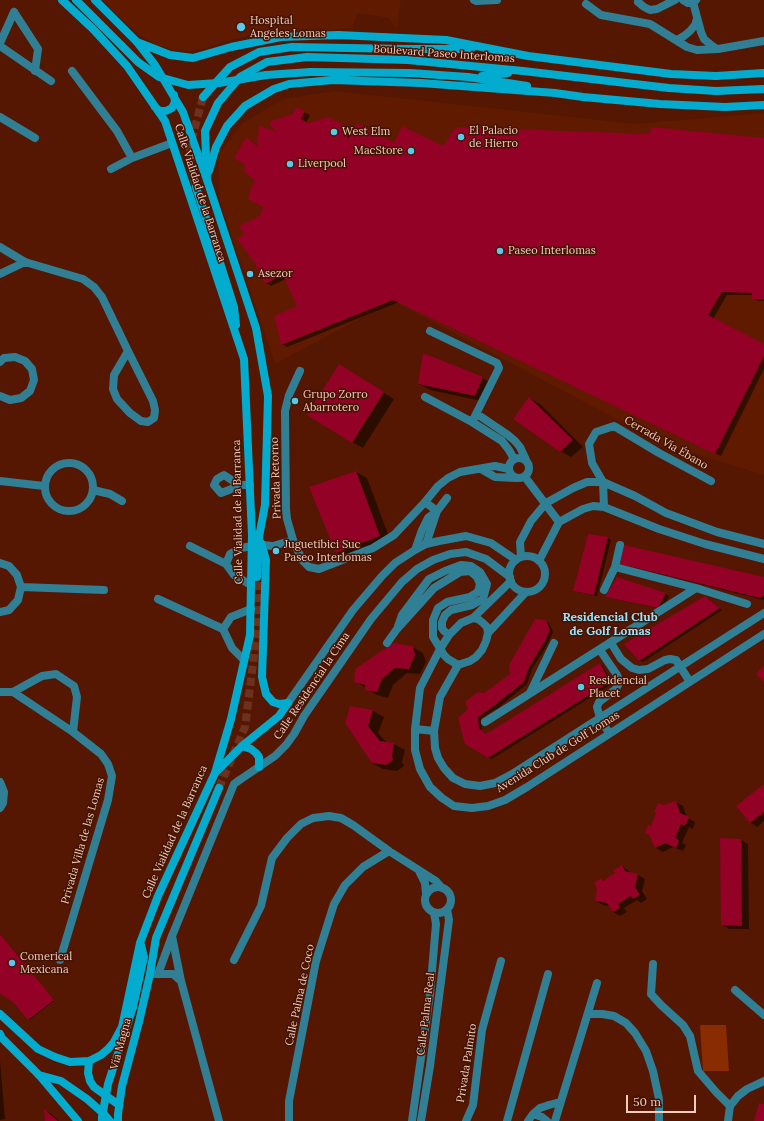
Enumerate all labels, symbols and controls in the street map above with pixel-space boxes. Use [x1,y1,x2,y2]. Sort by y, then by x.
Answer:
place label: Hospital Angeles Lomas [250,14,326,40]
marker: Hospital Angeles Lomas [235,21,247,33]
street label: Boulevard Paseo Interlomas [373,42,515,66]
street label: Calle Vialidad de la Barranca [171,122,229,264]
place label: El Palacio de Hierro [469,124,518,150]
place label: West Elm [342,125,390,139]
marker: West Elm [329,127,339,137]
marker: El Palacio de Hierro [456,132,466,142]
place label: MacStore [354,144,403,158]
marker: MacStore [406,146,416,156]
place label: Liverpool [298,157,346,171]
marker: Liverpool [285,159,295,169]
place label: Paseo Interlomas [508,244,596,258]
marker: Paseo Interlomas [495,246,505,256]
place label: Asezor [258,267,293,281]
marker: Asezor [245,269,255,279]
place label: Grupo Zorro Abarrotero [303,388,368,414]
marker: Grupo Zorro Abarrotero [290,396,300,406]
street label: Cerrada Vía Ébano [622,414,710,472]
street label: Privada Retorno [268,437,284,519]
street label: Calle Vialidad de la Barranca [230,440,246,584]
place label: Juguetibici Suc Paseo Interlomas [284,538,372,564]
marker: Juguetibici Suc Paseo Interlomas [271,546,281,556]
district label: Residencial Club de Golf Lomas [562,611,658,639]
street label: Calle Residencial la Cima [271,630,353,742]
place label: Residencial Placet [589,674,647,700]
marker: Residencial Placet [576,682,586,692]
street label: Avenida Club de Golf Lomas [494,709,622,795]
street label: Calle Vialidad de la Barranca [140,763,210,901]
street label: Privada Villa de las Lomas [59,776,107,906]
street label: Calle Palma de Coco [283,943,317,1047]
place label: Comerical Mexicana [20,950,72,976]
marker: Comerical Mexicana [7,958,17,968]
street label: Calle Palma Real [414,972,438,1056]
street label: Vía Magna [108,1017,134,1071]
street label: Privada Palmito [454,1023,480,1103]
scale bar [628,1087,698,1113]
text: 50 m [633,1094,661,1109]

